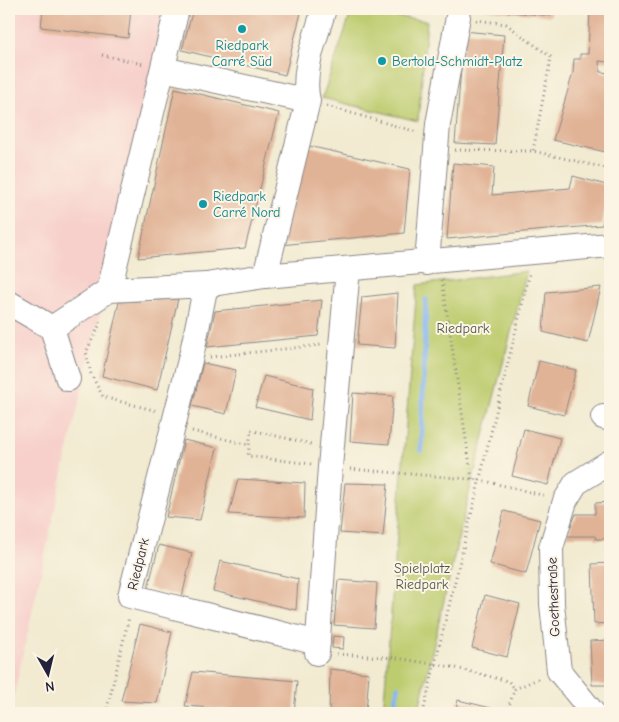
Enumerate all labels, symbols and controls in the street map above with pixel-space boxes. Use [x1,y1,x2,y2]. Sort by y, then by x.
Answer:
marker: Riedpark Carré Süd [236,23,248,35]
place label: Riedpark Carré Süd [212,37,272,70]
place label: Bertold-Schmidt-Platz [392,53,522,70]
marker: Bertold-Schmidt-Platz [376,55,388,67]
place label: Riedpark Carré Nord [213,188,280,221]
marker: Riedpark Carré Nord [197,198,209,210]
park label: Riedpark [437,320,490,337]
street label: Riedpark [124,536,153,592]
street label: Goethestraße [544,557,563,637]
park label: Spielplatz Riedpark [394,560,450,593]
north arrow [22,650,72,700]
text: N [44,677,55,695]

